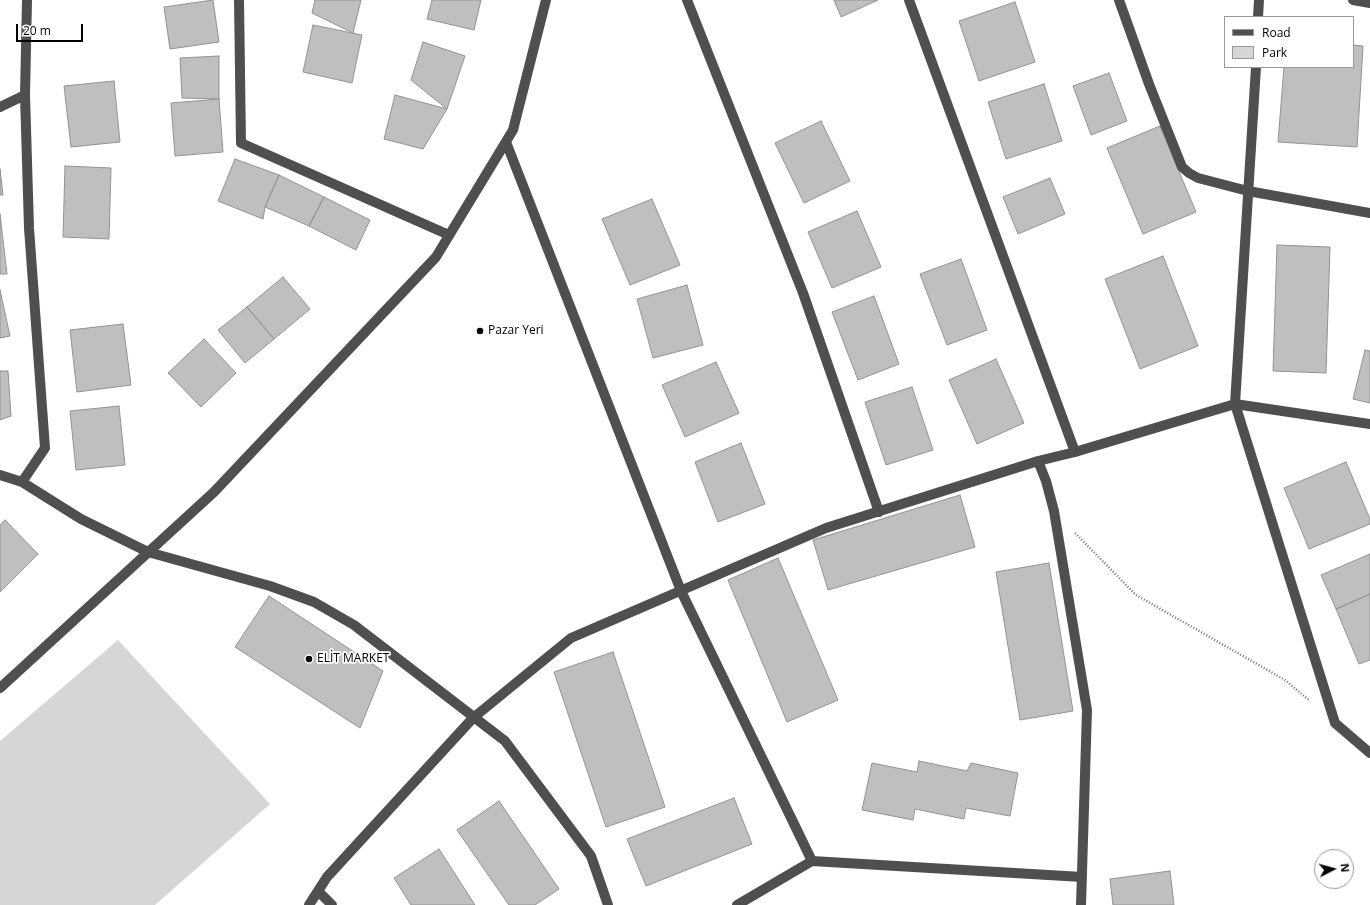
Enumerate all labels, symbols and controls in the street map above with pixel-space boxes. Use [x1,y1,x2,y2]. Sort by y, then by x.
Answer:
scale bar [18,16,85,42]
legend [1224,16,1354,68]
text: 20 m [23,22,51,39]
text: Road [1262,24,1291,41]
text: Park [1262,44,1287,61]
place label: Pazar Yeri [488,324,544,338]
marker: Pazar Yeri [475,326,485,336]
place label: ELİT MARKET [317,652,389,666]
marker: ELİT MARKET [304,654,314,664]
north arrow [1314,849,1354,889]
text: N [1338,863,1353,873]

